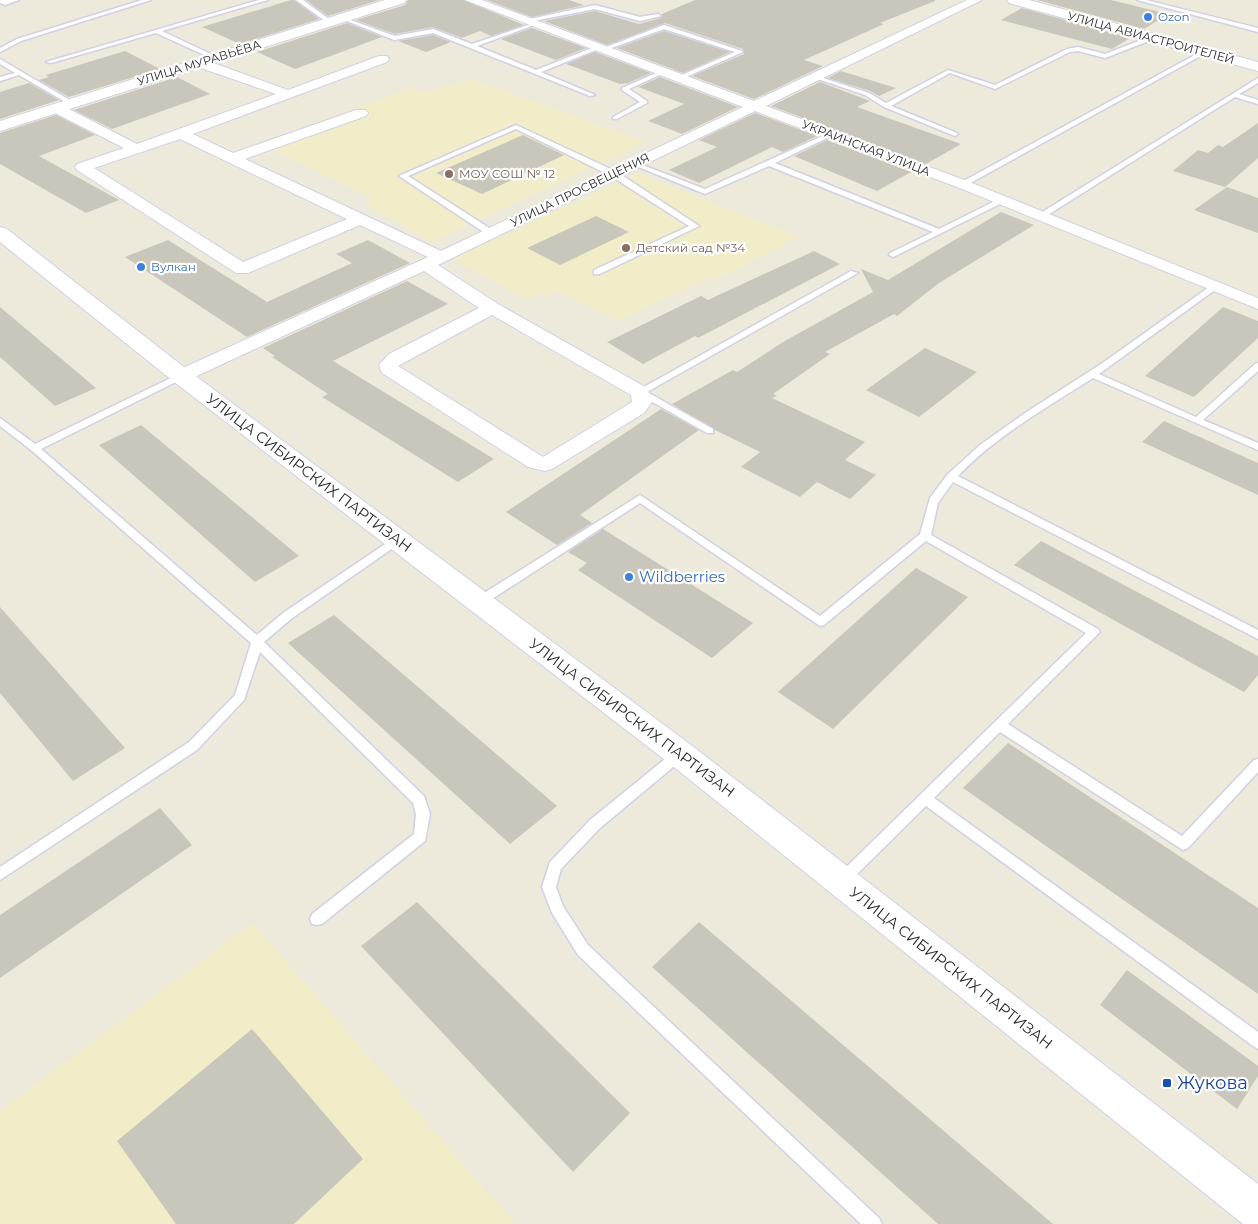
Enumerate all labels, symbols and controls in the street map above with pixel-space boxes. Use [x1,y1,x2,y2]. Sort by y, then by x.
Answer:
street label: УЛИЦА АВИАСТРОИТЕЛЕЙ [1066,8,1236,67]
place label: Ozon [1158,9,1190,24]
marker: Ozon [1142,11,1154,23]
street label: УЛИЦА МУРАВЬЁВА [135,37,263,89]
street label: УКРАИНСКАЯ УЛИЦА [800,116,932,179]
street label: УЛИЦА ПРОСВЕЩЕНИЯ [508,149,652,230]
place label: МОУ СОШ № 12 [459,166,555,181]
marker: МОУ СОШ № 12 [443,168,455,180]
place label: Детский сад №34 [636,240,745,255]
marker: Детский сад №34 [620,242,632,254]
place label: Вулкан [151,259,196,274]
marker: Вулкан [135,261,147,273]
street label: УЛИЦА СИБИРСКИХ ПАРТИЗАН [203,389,416,556]
place label: Wildberries [639,567,725,586]
marker: Wildberries [623,571,635,583]
street label: УЛИЦА СИБИРСКИХ ПАРТИЗАН [526,634,739,801]
street label: УЛИЦА СИБИРСКИХ ПАРТИЗАН [846,882,1057,1053]
place label: Жукова [1177,1072,1248,1094]
marker: Жукова [1161,1077,1173,1089]

